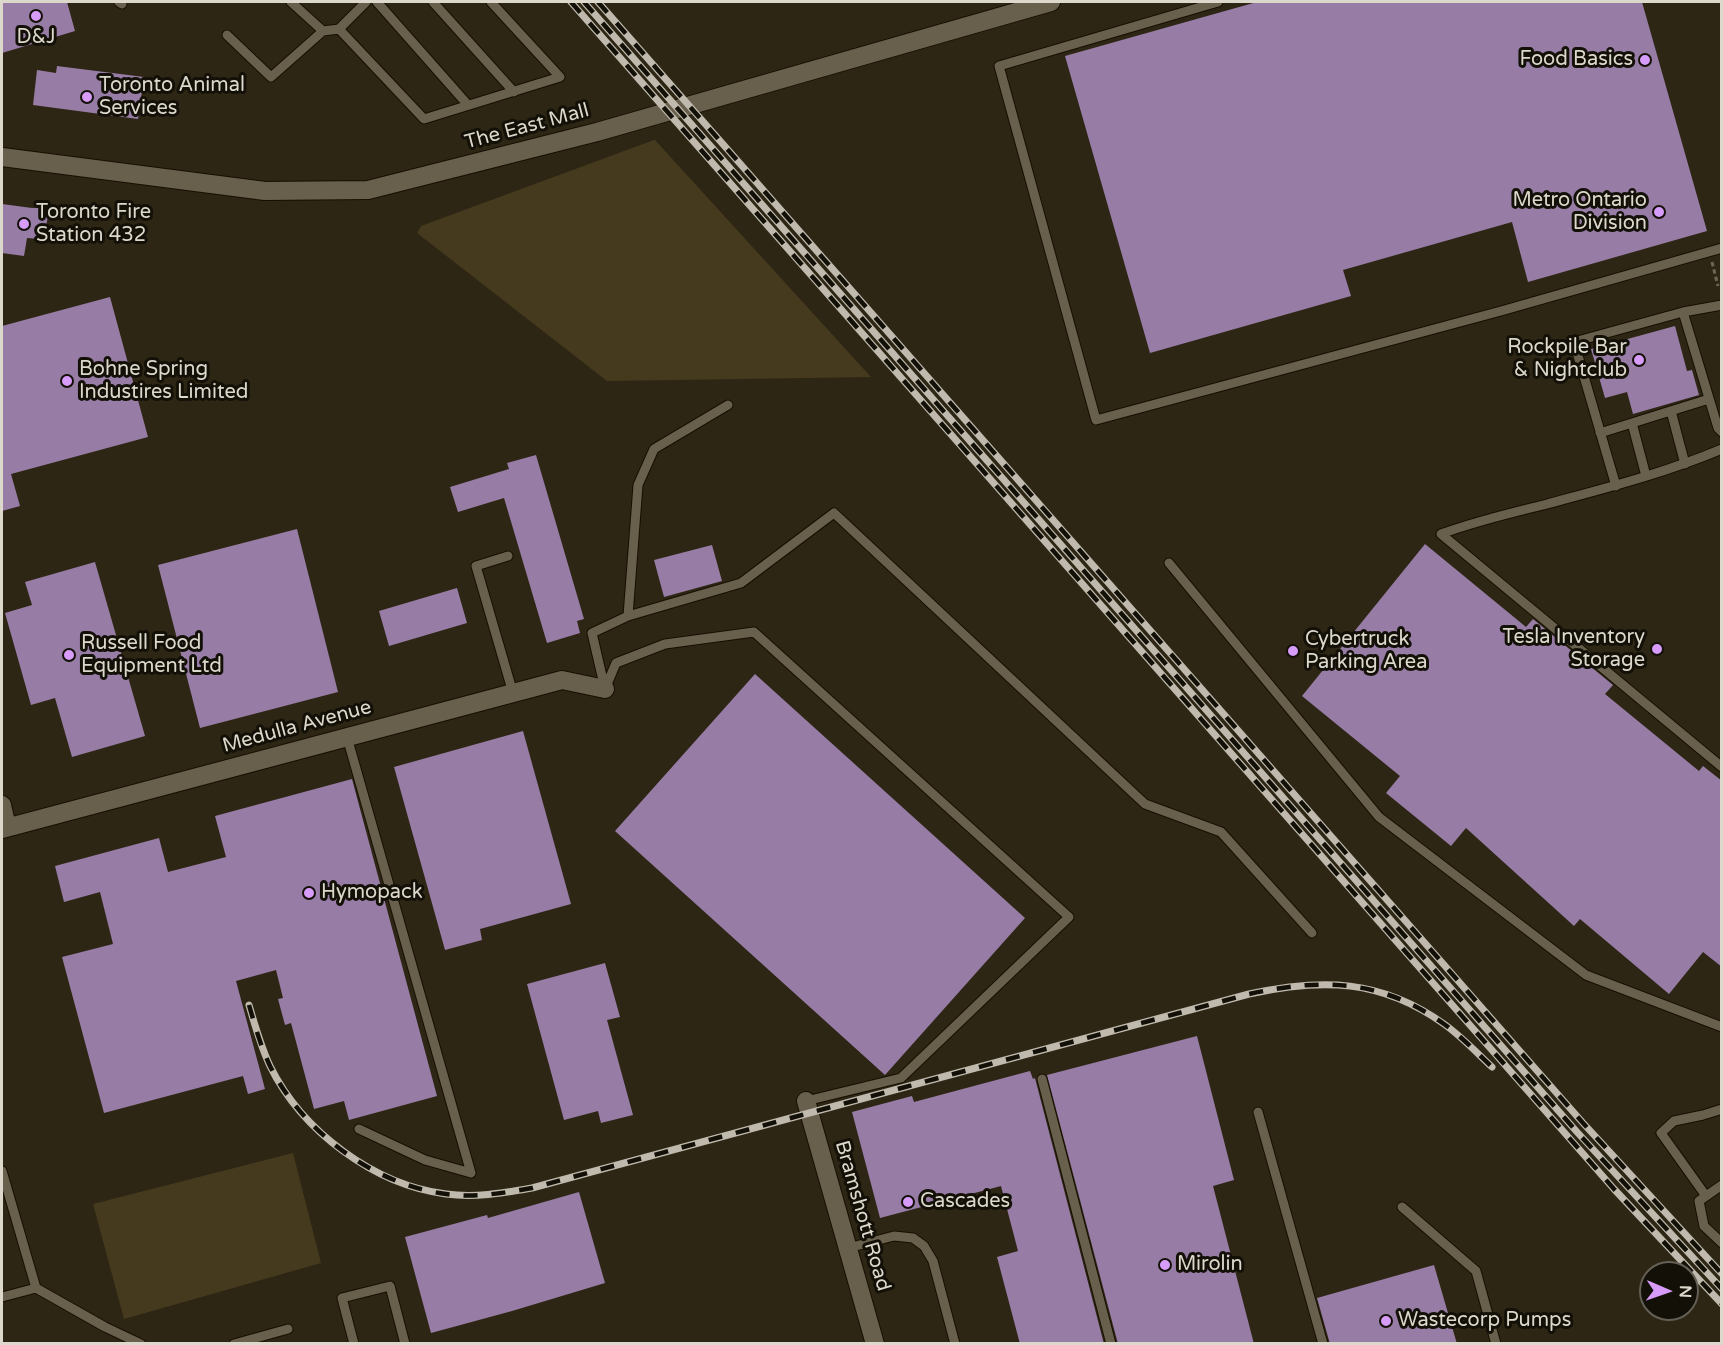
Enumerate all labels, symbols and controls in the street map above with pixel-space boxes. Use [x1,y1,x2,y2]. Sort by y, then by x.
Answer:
marker: D&J [29,9,43,23]
place label: D&J [17,26,55,50]
place label: Food Basics [1520,48,1633,72]
marker: Food Basics [1638,53,1652,67]
place label: Toronto Animal Services [99,74,245,121]
marker: Toronto Animal Services [80,90,94,104]
street label: The East Mall [462,99,592,155]
place label: Metro Ontario Division [1513,189,1647,236]
place label: Toronto Fire Station 432 [36,201,151,248]
marker: Metro Ontario Division [1652,205,1666,219]
marker: Toronto Fire Station 432 [17,217,31,231]
place label: Rockpile Bar & Nightclub [1507,336,1627,383]
marker: Rockpile Bar & Nightclub [1632,353,1646,367]
place label: Bohne Spring Industires Limited [79,358,248,405]
marker: Bohne Spring Industires Limited [60,374,74,388]
place label: Tesla Inventory Storage [1502,626,1645,673]
place label: Cybertruck Parking Area [1305,628,1427,675]
place label: Russell Food Equipment Ltd [81,632,222,679]
marker: Tesla Inventory Storage [1650,642,1664,656]
marker: Cybertruck Parking Area [1286,644,1300,658]
marker: Russell Food Equipment Ltd [62,648,76,662]
street label: Medulla Avenue [220,696,374,758]
place label: Hymopack [321,881,423,905]
marker: Hymopack [302,886,316,900]
street label: Bramshott Road [829,1138,895,1294]
place label: Cascades [920,1190,1010,1214]
marker: Cascades [901,1195,915,1209]
place label: Mirolin [1177,1253,1243,1277]
marker: Mirolin [1158,1258,1172,1272]
north arrow [1639,1261,1699,1321]
text: N [1675,1285,1695,1298]
place label: Wastecorp Pumps [1398,1309,1571,1333]
marker: Wastecorp Pumps [1379,1314,1393,1328]

